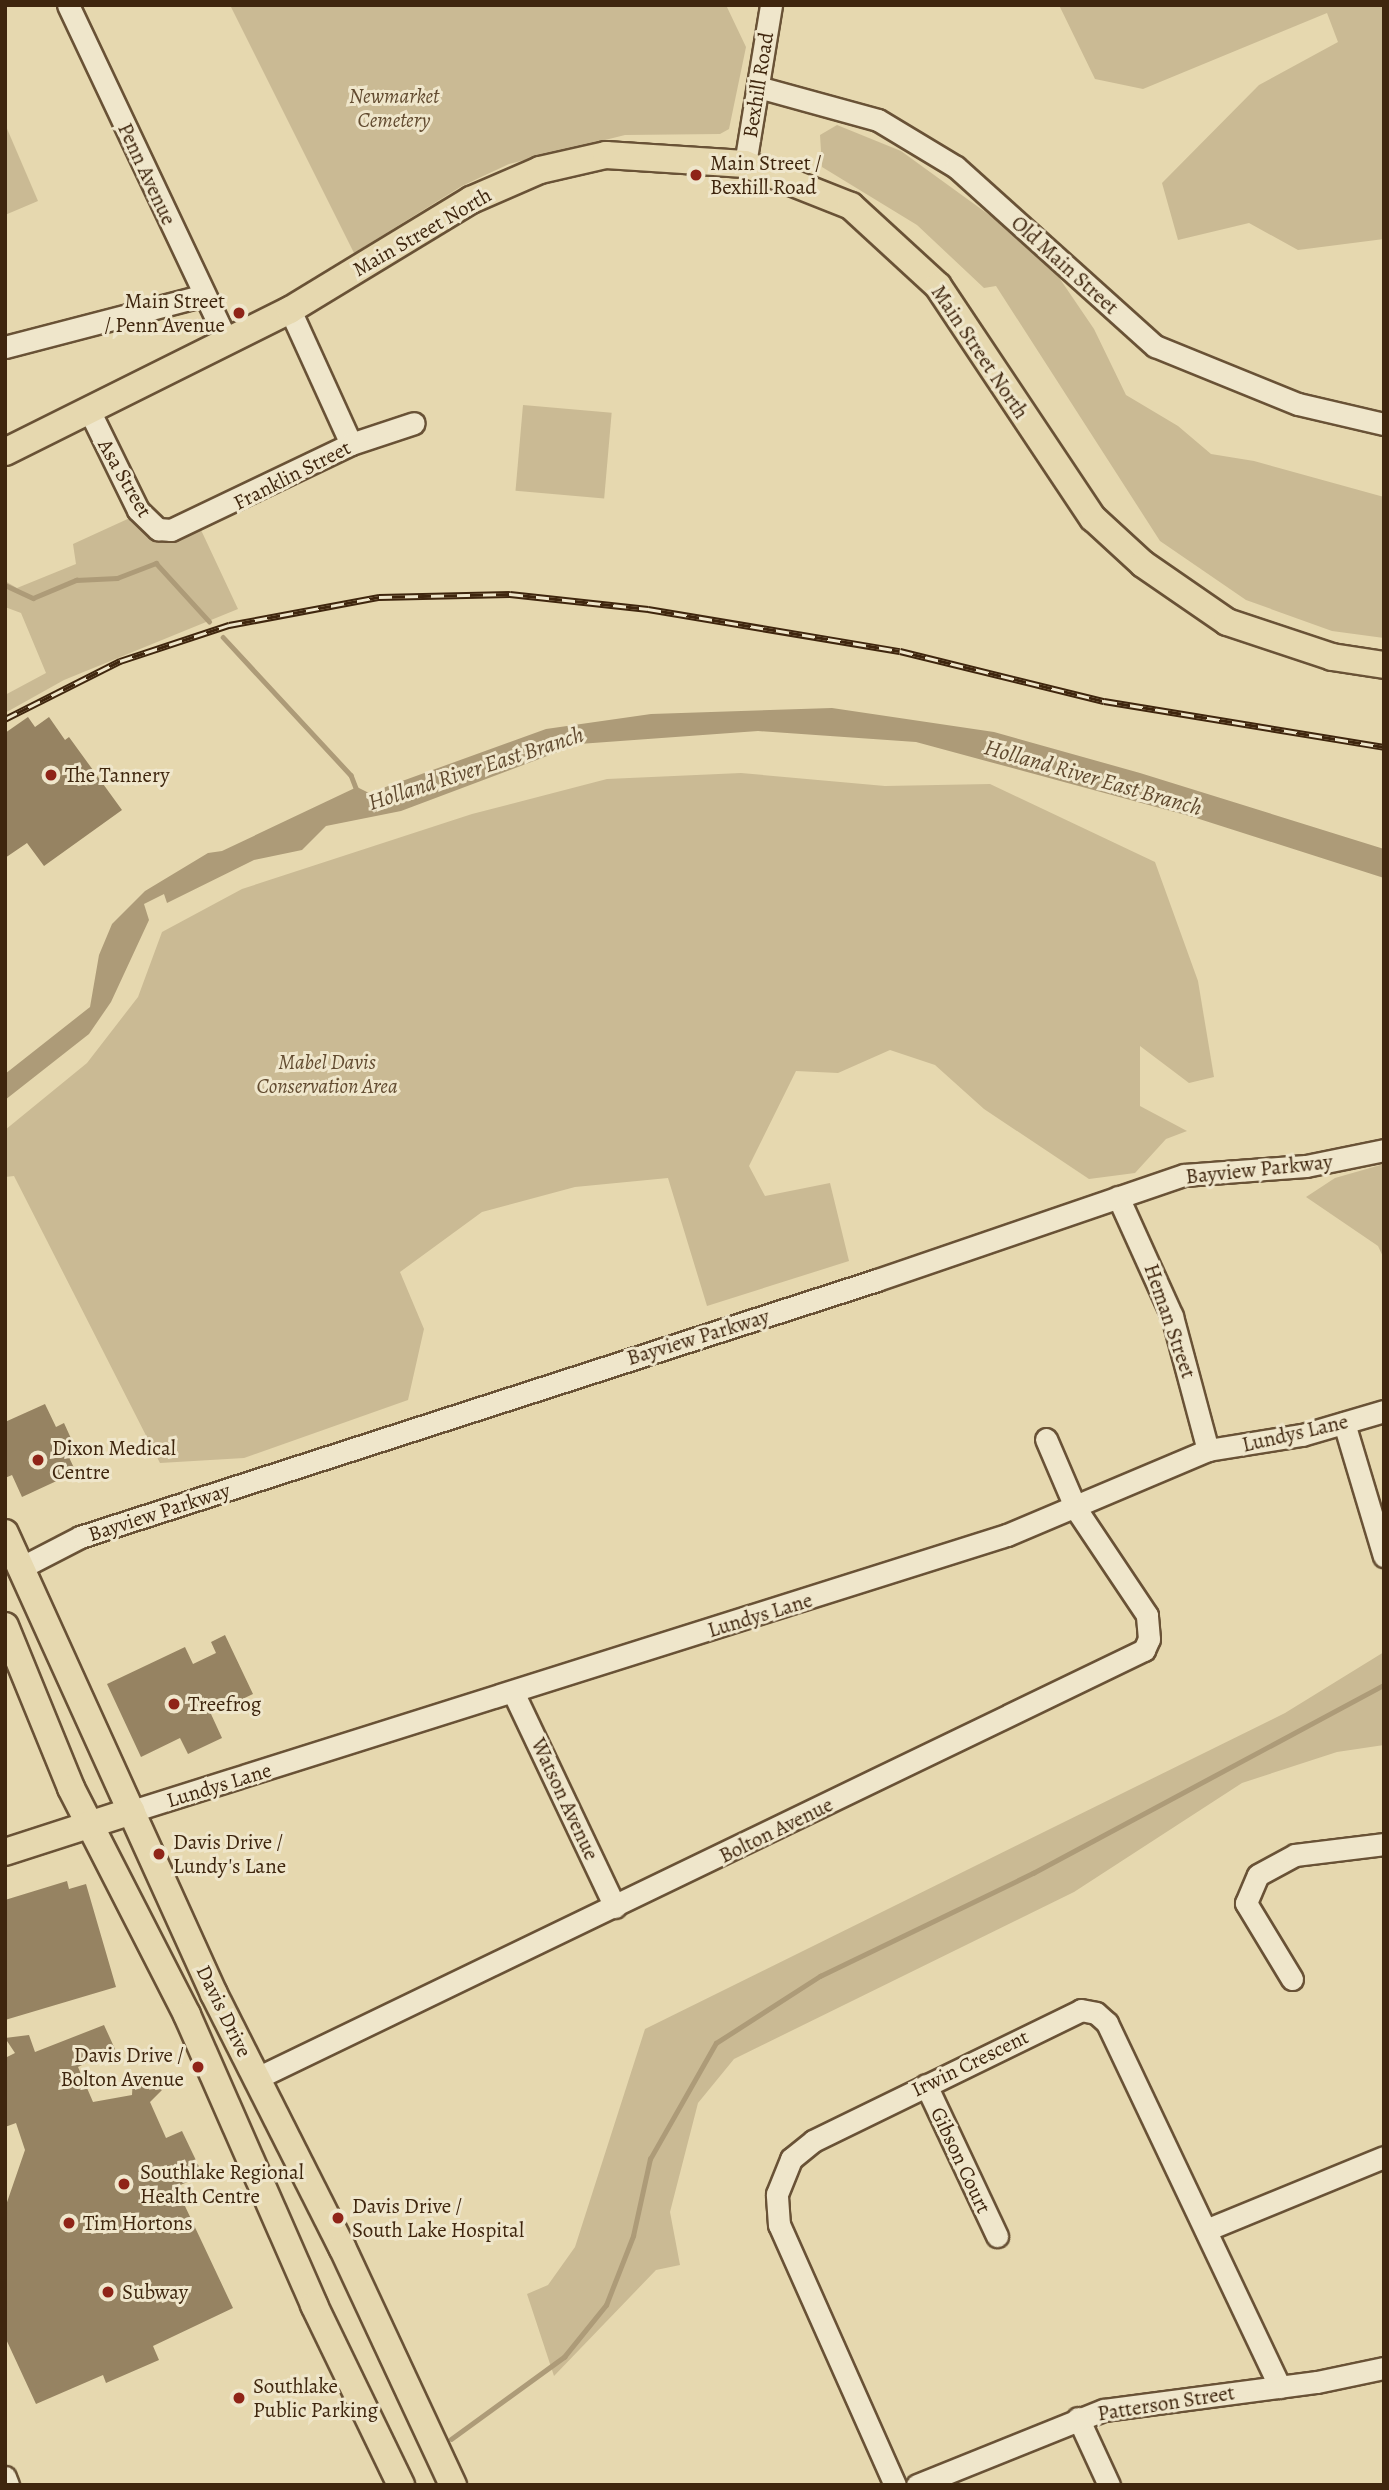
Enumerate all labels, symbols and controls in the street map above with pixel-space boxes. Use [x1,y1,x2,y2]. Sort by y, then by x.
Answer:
street label: Bexhill Road [737,30,779,140]
park label: Newmarket Cemetery [349,83,439,133]
street label: Penn Avenue [112,119,182,229]
place label: Main Street / Bexhill Road [710,150,822,200]
marker: Main Street / Bexhill Road [688,167,704,183]
street label: Main Street North [348,182,496,282]
street label: Old Main Street [1006,210,1124,320]
street label: Main Street North [926,280,1034,424]
place label: Main Street / Penn Avenue [104,288,225,338]
marker: Main Street / Penn Avenue [231,305,247,321]
street label: Asa Street [93,434,157,522]
street label: Franklin Street [229,435,355,515]
water label: Holland River East Branch [365,721,587,817]
water label: Holland River East Branch [981,734,1205,822]
place label: The Tannery [65,762,170,788]
marker: The Tannery [43,767,59,783]
park label: Mabel Davis Conservation Area [256,1049,398,1099]
street label: Bayview Parkway [1184,1149,1334,1189]
street label: Heman Street [1139,1260,1201,1382]
street label: Bayview Parkway [624,1303,772,1371]
street label: Lundys Lane [1239,1409,1351,1457]
place label: Dixon Medical Centre [52,1435,176,1485]
marker: Dixon Medical Centre [30,1452,46,1468]
street label: Bayview Parkway [85,1477,233,1547]
street label: Lundys Lane [705,1587,815,1643]
place label: Treefrog [188,1691,261,1717]
marker: Treefrog [166,1696,182,1712]
street label: Watson Avenue [526,1734,604,1864]
street label: Lundys Lane [164,1757,274,1813]
street label: Bolton Avenue [715,1792,837,1868]
place label: Davis Drive / Lundy's Lane [173,1829,286,1879]
marker: Davis Drive / Lundy's Lane [151,1846,167,1862]
street label: Davis Drive [191,1961,257,2061]
street label: Irwin Crescent [907,2024,1033,2102]
place label: Davis Drive / Bolton Avenue [60,2042,184,2092]
marker: Davis Drive / Bolton Avenue [190,2059,206,2075]
street label: Gibson Court [925,2103,997,2217]
place label: Southlake Regional Health Centre [140,2159,304,2209]
marker: Southlake Regional Health Centre [114,2174,134,2194]
place label: Davis Drive / South Lake Hospital [352,2193,524,2243]
place label: Tim Hortons [83,2210,193,2236]
marker: Davis Drive / South Lake Hospital [330,2210,346,2226]
marker: Tim Hortons [61,2215,77,2231]
place label: Subway [122,2279,188,2305]
marker: Subway [100,2284,116,2300]
place label: Southlake Public Parking [253,2373,378,2423]
street label: Patterson Street [1096,2380,1236,2426]
marker: Southlake Public Parking [231,2390,247,2406]

